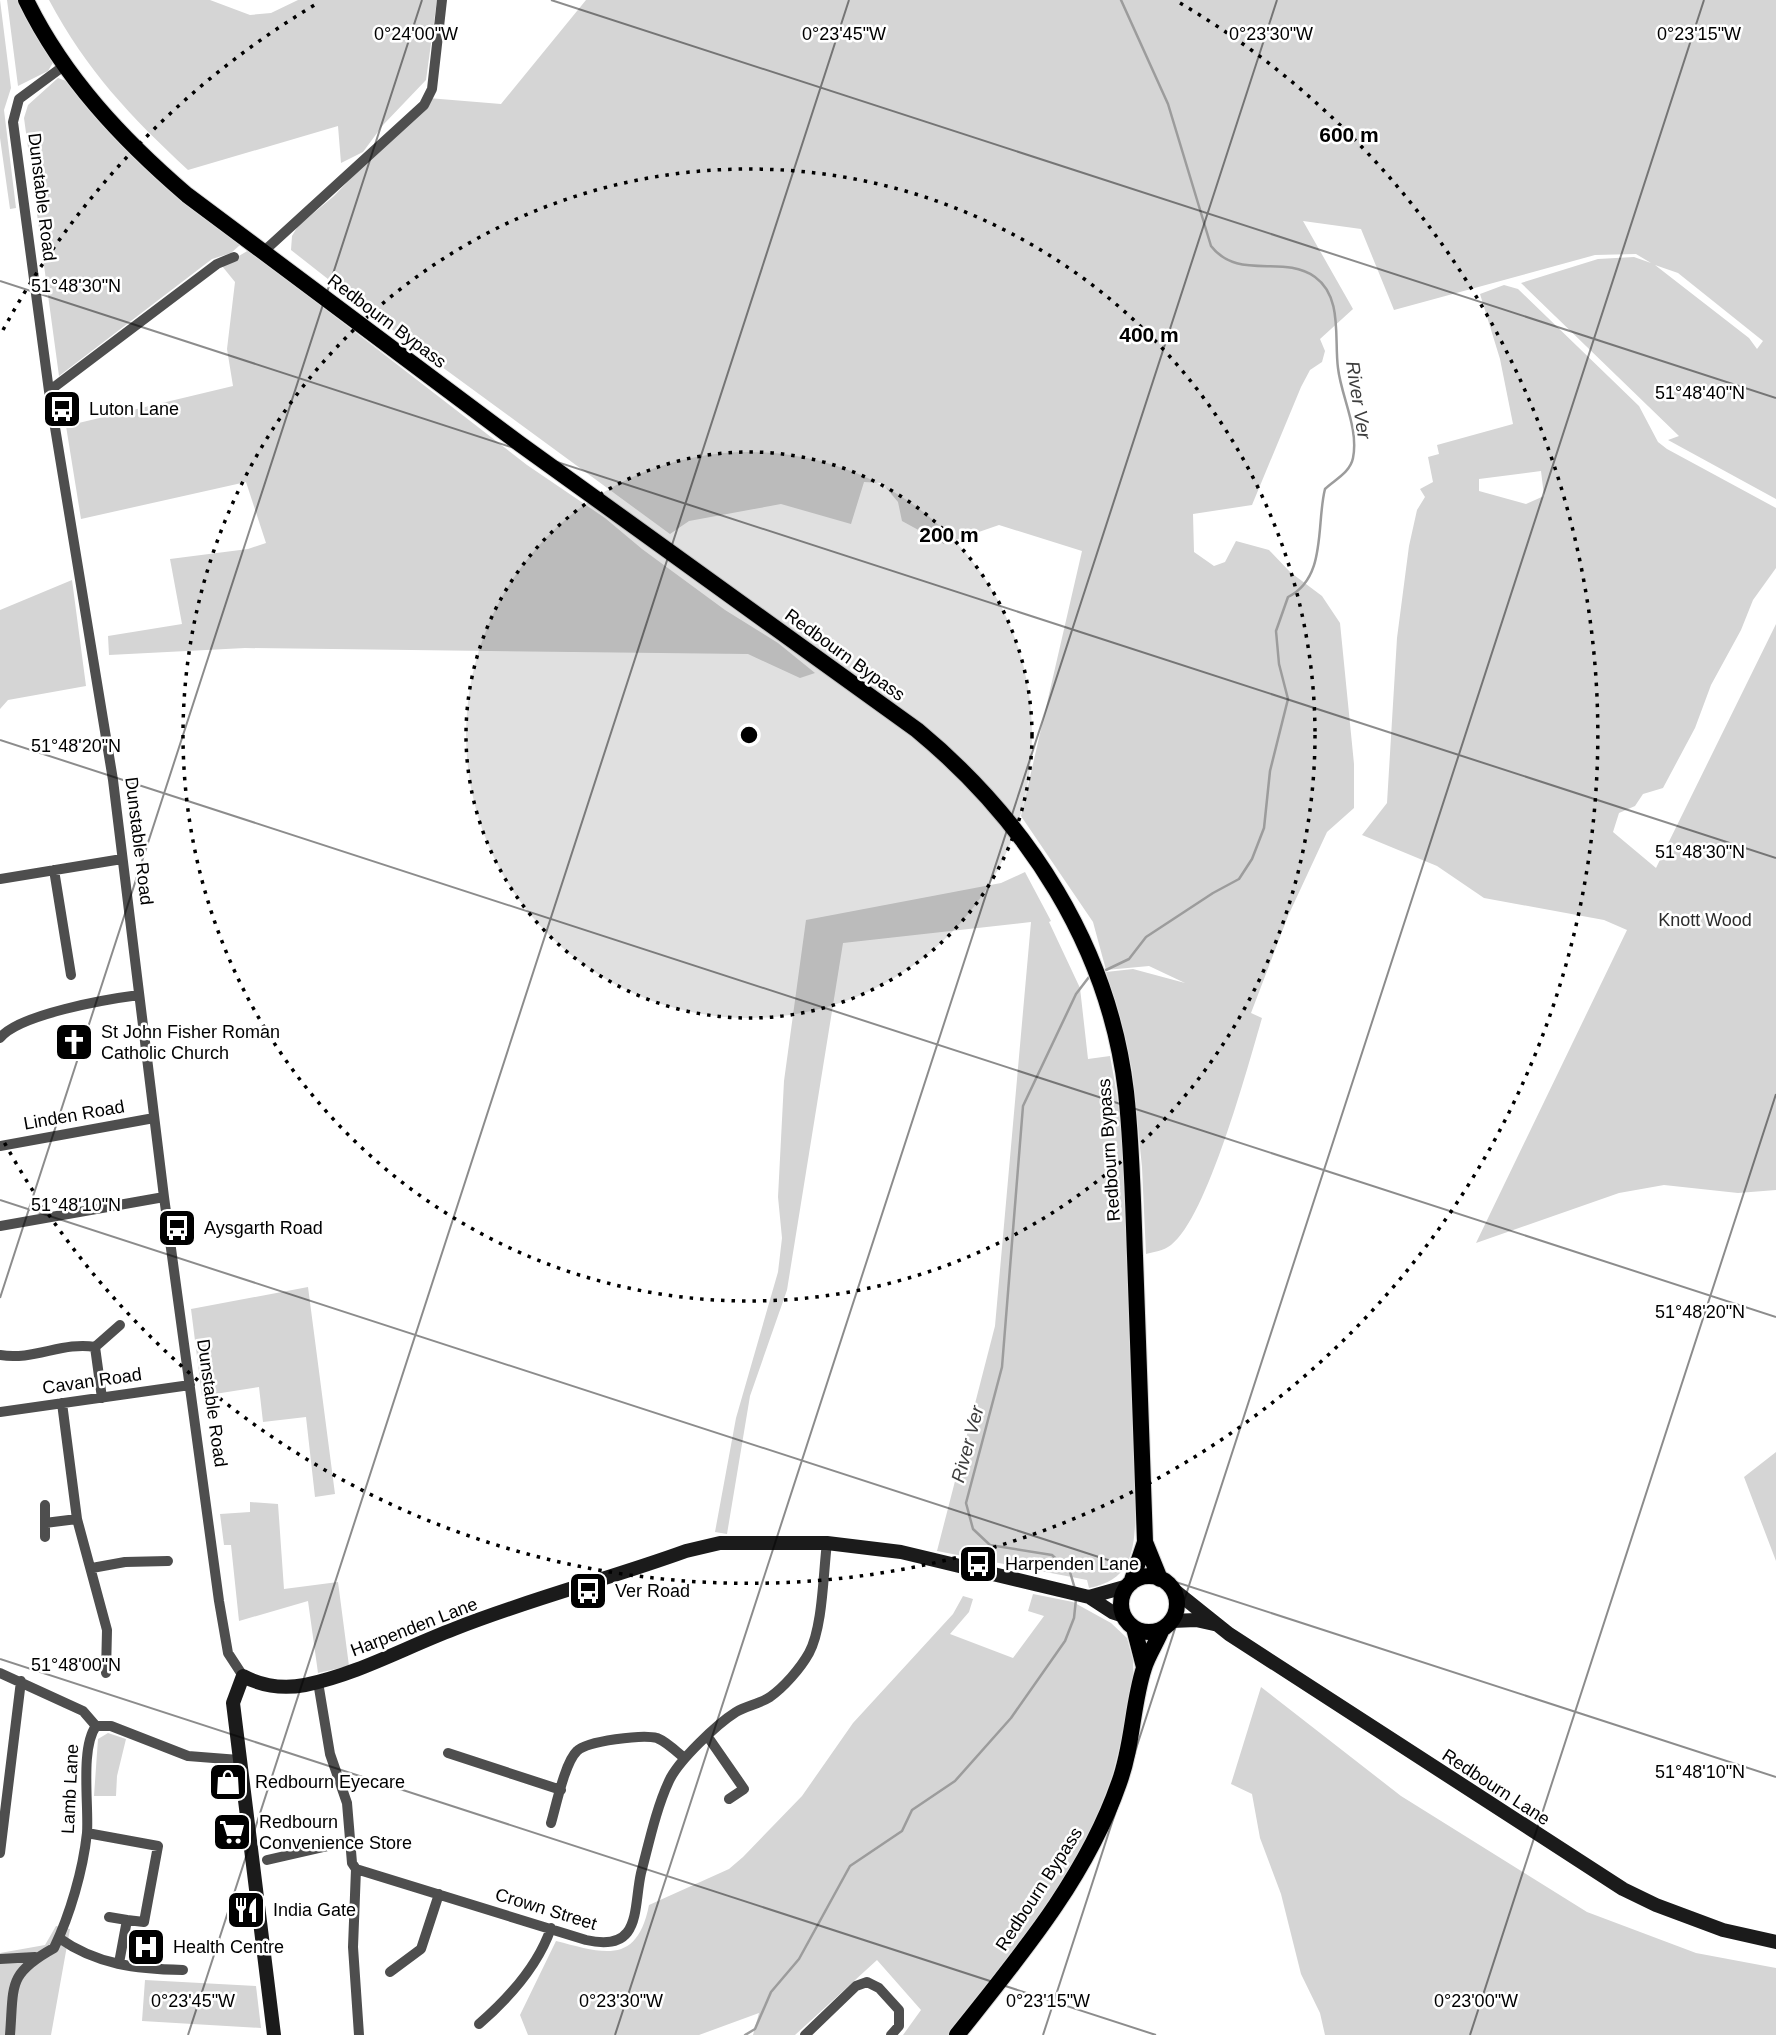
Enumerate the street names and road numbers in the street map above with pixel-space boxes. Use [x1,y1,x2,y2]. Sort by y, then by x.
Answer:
street label: Dunstable Road [24,132,60,262]
street label: Redbourn Bypass [324,270,450,372]
street label: Redbourn Bypass [781,605,909,705]
street label: Dunstable Road [121,776,157,906]
street label: Redbourn Bypass [1094,1078,1124,1222]
street label: Linden Road [22,1096,126,1134]
street label: Dunstable Road [193,1338,231,1468]
street label: Cavan Road [41,1364,143,1398]
street label: Harpenden Lane [348,1594,480,1660]
street label: Lamb Lane [58,1743,82,1835]
street label: Redbourn Lane [1439,1745,1553,1829]
street label: Redbourn Bypass [992,1824,1086,1954]
street label: Crown Street [493,1884,599,1934]

